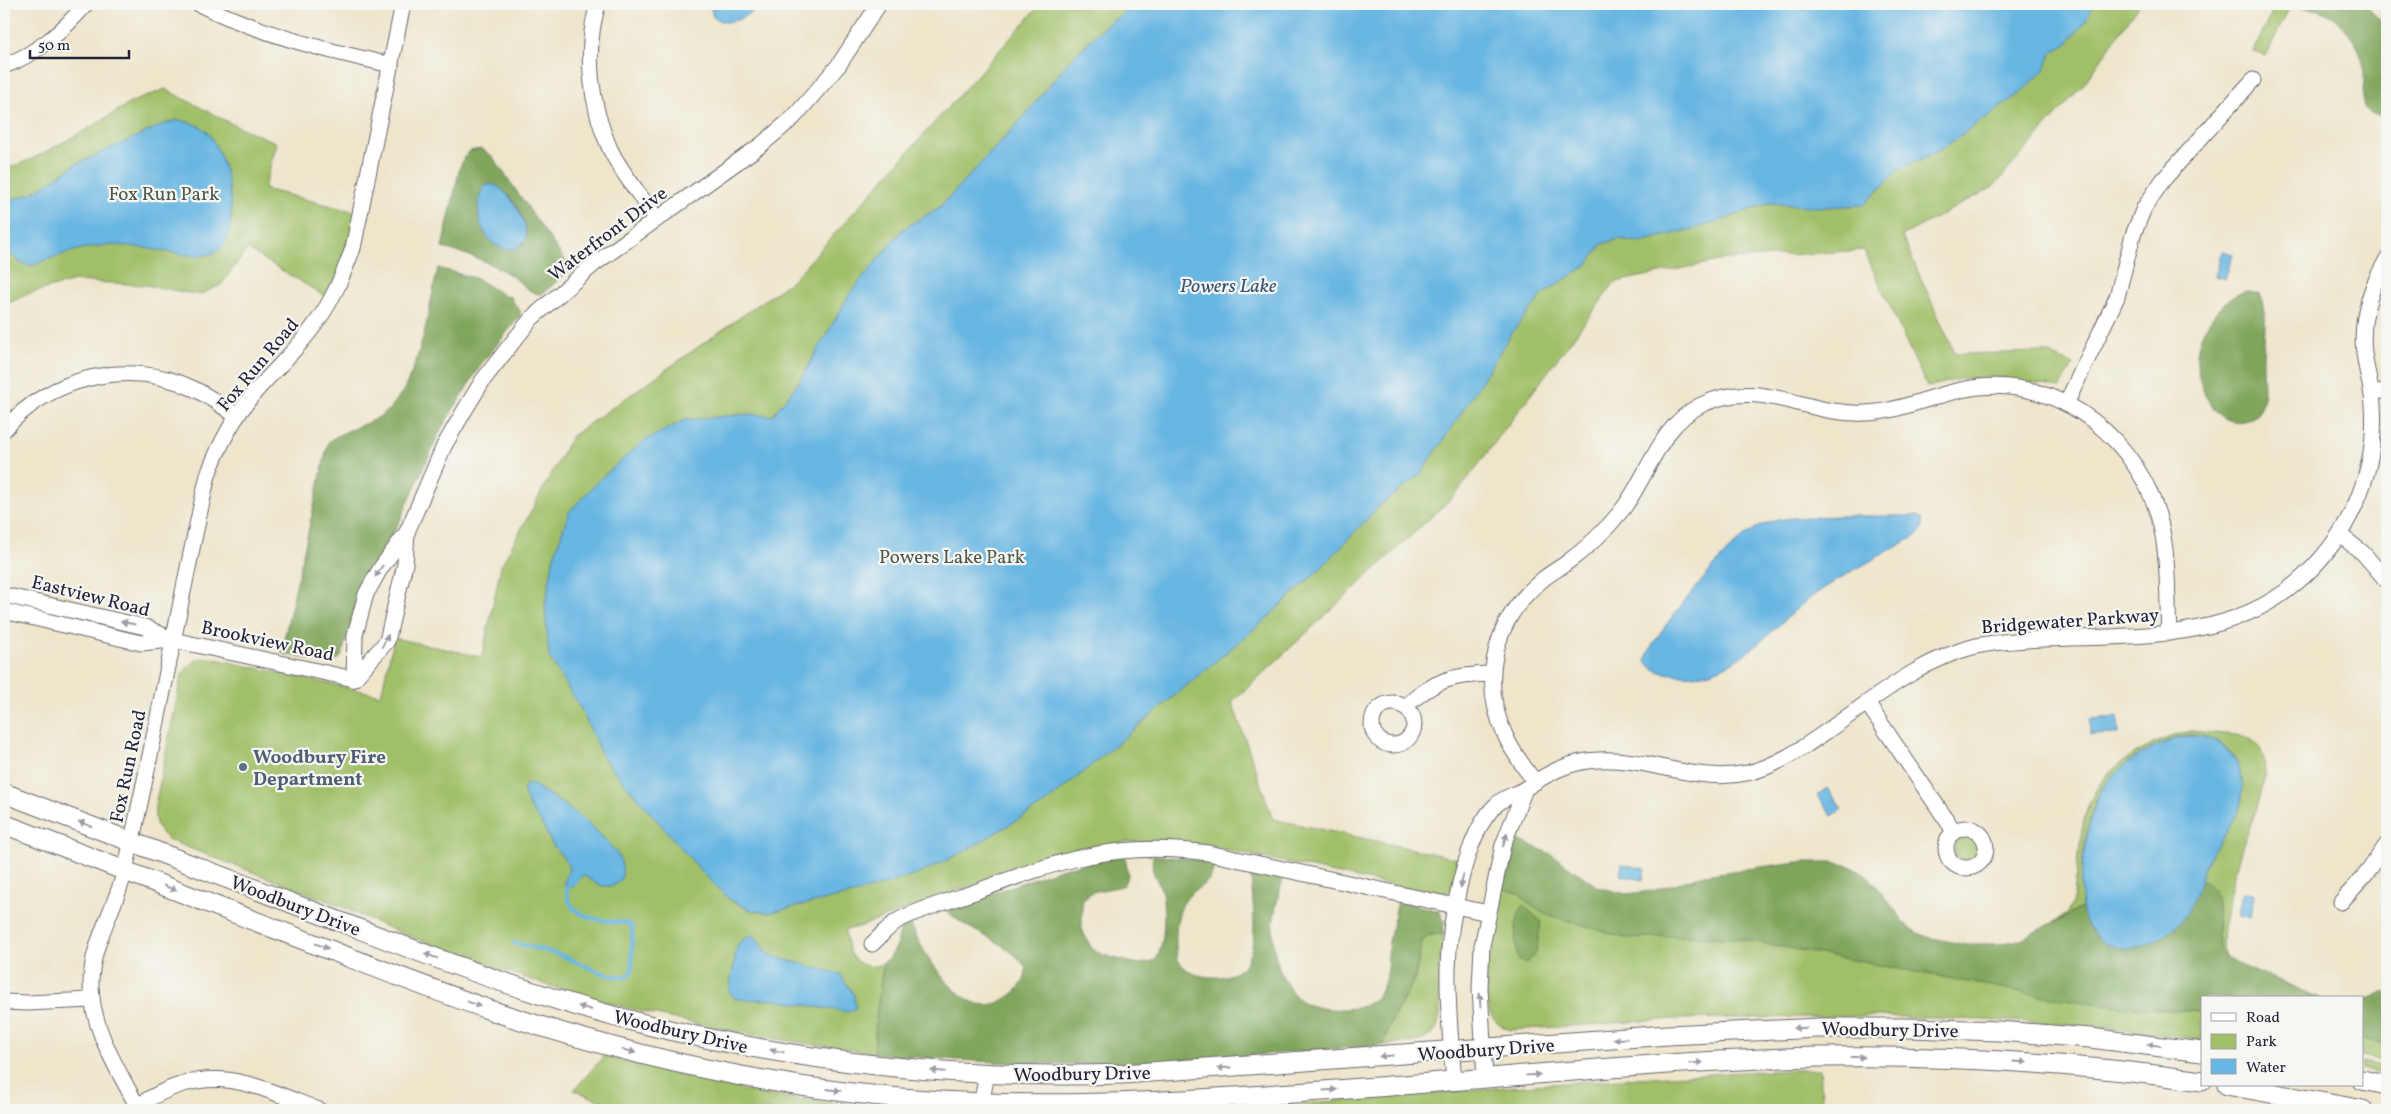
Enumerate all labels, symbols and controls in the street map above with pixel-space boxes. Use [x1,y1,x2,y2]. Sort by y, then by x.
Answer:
scale bar [30,28,129,60]
text: 50 m [38,36,70,57]
street label: Waterfront Drive [543,181,673,288]
park label: Fox Run Park [109,182,219,208]
water label: Powers Lake [1180,273,1277,301]
street label: Fox Run Road [212,313,305,418]
park label: Powers Lake Park [879,545,1025,571]
one-way arrow [374,565,383,578]
street label: Eastview Road [29,570,152,624]
street label: Bridgewater Parkway [1980,603,2160,641]
street label: Brookview Road [199,615,337,669]
one-way arrow [121,619,136,627]
one-way arrow [381,633,389,648]
street label: Fox Run Road [104,708,154,825]
place label: Woodbury Fire Department [253,745,386,793]
marker: Woodbury Fire Department [237,761,249,773]
one-way arrow [78,820,93,827]
one-way arrow [1501,833,1509,848]
street label: Woodbury Drive [226,870,364,944]
one-way arrow [1457,874,1465,890]
one-way arrow [163,885,177,893]
one-way arrow [315,942,330,950]
one-way arrow [423,952,438,960]
one-way arrow [1476,992,1484,1008]
legend [2201,996,2364,1086]
one-way arrow [467,1000,482,1008]
one-way arrow [577,1003,592,1011]
street label: Woodbury Drive [611,1005,750,1061]
text: Road [2246,1008,2280,1029]
street label: Woodbury Drive [1821,1017,1959,1045]
one-way arrow [1791,1024,1807,1032]
text: Park [2246,1032,2277,1053]
street label: Woodbury Drive [1417,1033,1556,1069]
one-way arrow [1611,1035,1627,1043]
one-way arrow [2146,1041,2162,1049]
one-way arrow [622,1047,637,1055]
one-way arrow [769,1047,785,1055]
one-way arrow [1378,1053,1394,1061]
one-way arrow [1850,1053,1866,1061]
text: Water [2246,1058,2286,1079]
one-way arrow [1688,1059,1704,1067]
one-way arrow [2013,1059,2029,1067]
street label: Woodbury Drive [1013,1061,1151,1089]
one-way arrow [1216,1065,1232,1073]
one-way arrow [930,1066,946,1074]
one-way arrow [1526,1071,1542,1079]
one-way arrow [827,1086,843,1094]
one-way arrow [1323,1086,1339,1094]

